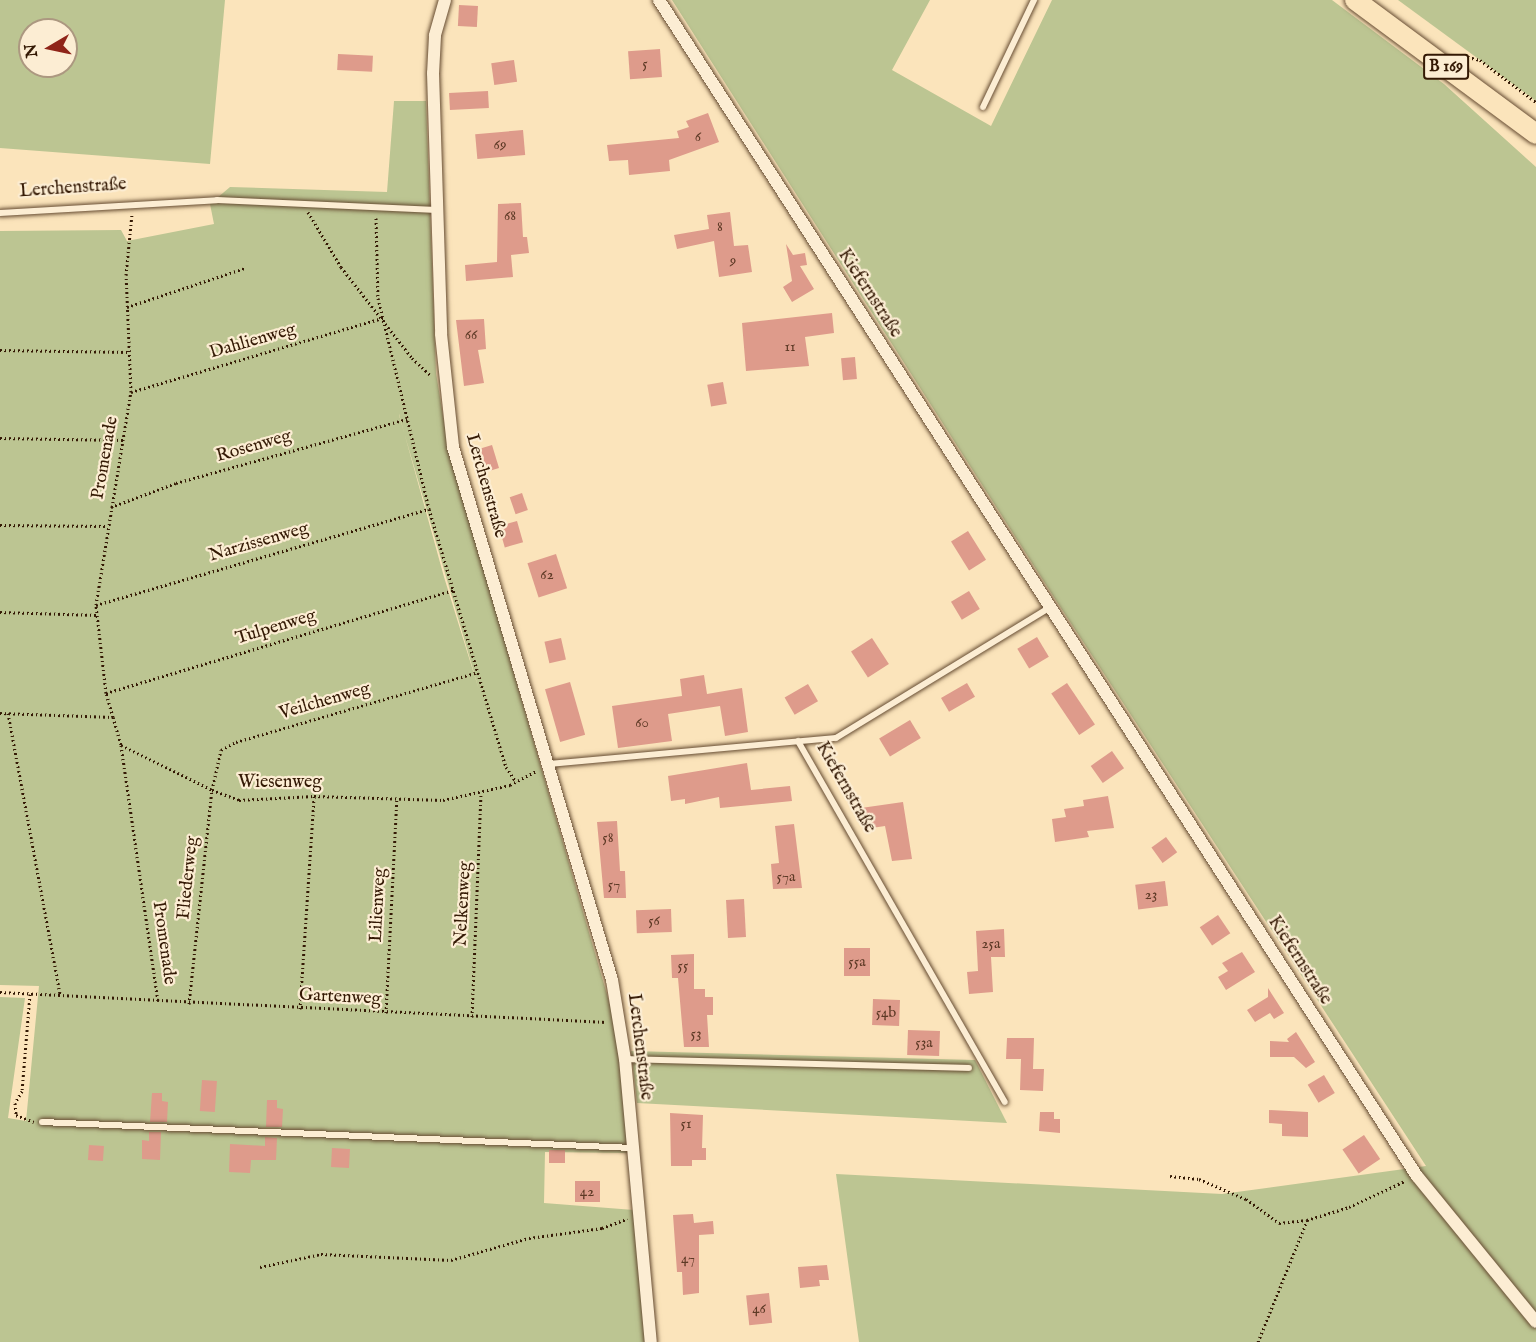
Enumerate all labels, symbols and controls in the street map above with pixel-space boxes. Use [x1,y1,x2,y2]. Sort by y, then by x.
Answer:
north arrow [18,18,78,78]
text: N [21,42,43,59]
road number: B 169 [1422,54,1470,80]
house number: 5 [642,55,648,73]
house number: 6 [695,128,701,146]
house number: 69 [494,136,506,154]
street label: Lerchenstraße [19,174,127,204]
house number: 68 [504,207,516,225]
house number: 8 [717,218,723,236]
street label: Kiefernstraße [832,246,906,342]
house number: 9 [730,252,736,270]
street label: Dahlienweg [207,319,299,365]
house number: 66 [465,326,477,344]
house number: 11 [784,338,796,356]
street label: Promenade [88,415,124,501]
street label: Rosenweg [214,426,294,468]
street label: Lerchenstraße [460,431,510,541]
street label: Narzissenweg [207,518,311,568]
house number: 62 [540,566,554,584]
street label: Tulpenweg [233,606,319,650]
street label: Veilchenweg [277,679,373,725]
house number: 60 [635,714,649,732]
street label: Kiefernstraße [810,739,880,837]
street label: Wiesenweg [238,772,322,794]
house number: 58 [602,829,614,847]
street label: Fliederweg [174,835,204,921]
street label: Nelkenweg [451,861,477,947]
street label: Lilienweg [366,867,392,943]
house number: 57a [777,868,795,886]
house number: 57 [608,876,620,894]
house number: 23 [1145,886,1157,904]
street label: Promenade [146,900,180,986]
house number: 56 [648,912,660,930]
street label: Kiefernstraße [1262,913,1336,1009]
house number: 25a [982,935,1000,953]
house number: 55a [848,953,866,971]
house number: 55 [678,957,688,975]
street label: Gartenweg [298,985,382,1011]
street label: Lerchenstraße [622,992,656,1102]
house number: 54b [876,1004,896,1022]
house number: 53 [690,1025,702,1043]
house number: 53a [915,1034,933,1052]
house number: 51 [680,1115,692,1133]
house number: 42 [580,1183,594,1201]
house number: 47 [681,1250,695,1268]
house number: 46 [752,1300,766,1318]

